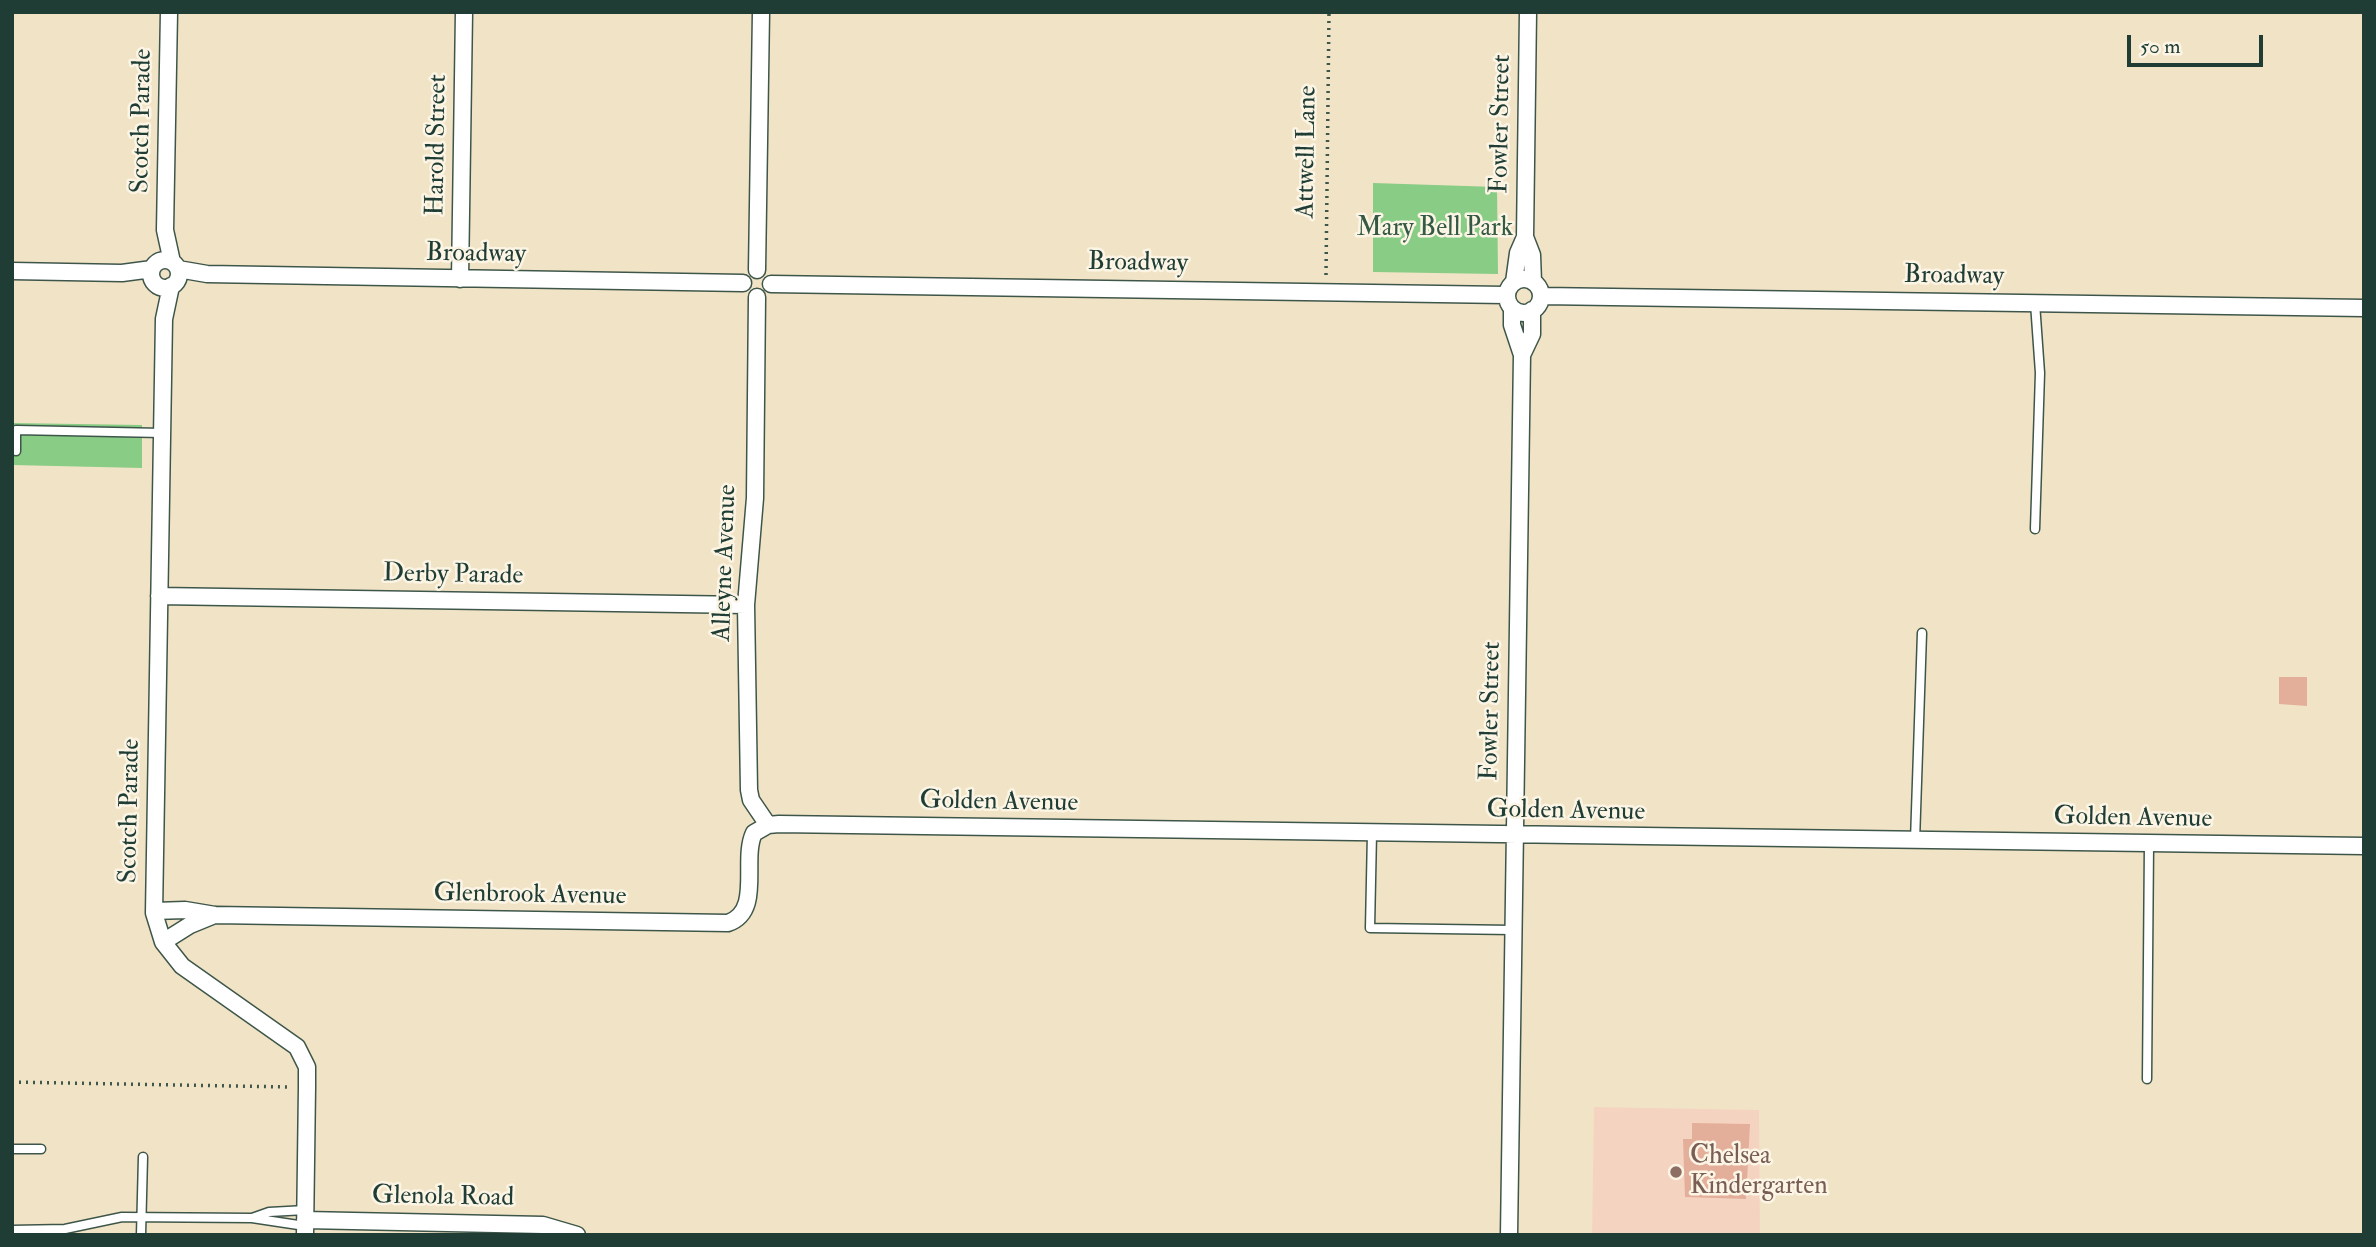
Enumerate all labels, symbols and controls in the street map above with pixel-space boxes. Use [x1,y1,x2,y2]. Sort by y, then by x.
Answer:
scale bar [2131,21,2268,65]
text: 50 m [2140,33,2181,60]
street label: Scotch Parade [126,48,160,194]
street label: Fowler Street [1485,54,1519,194]
street label: Harold Street [421,74,455,216]
street label: Attwell Lane [1291,85,1325,219]
park label: Mary Bell Park [1357,213,1513,245]
street label: Broadway [426,239,526,271]
street label: Broadway [1088,248,1188,280]
street label: Broadway [1904,261,2004,293]
street label: Alleyne Avenue [708,484,744,642]
street label: Derby Parade [382,559,524,593]
street label: Fowler Street [1475,641,1509,781]
street label: Scotch Parade [114,738,148,884]
street label: Golden Avenue [919,786,1079,820]
street label: Golden Avenue [1486,795,1646,829]
street label: Golden Avenue [2053,802,2213,836]
street label: Glenbrook Avenue [433,879,627,913]
place label: Chelsea Kindergarten [1690,1141,1828,1202]
marker: Chelsea Kindergarten [1668,1164,1684,1180]
street label: Glenola Road [372,1181,514,1215]

